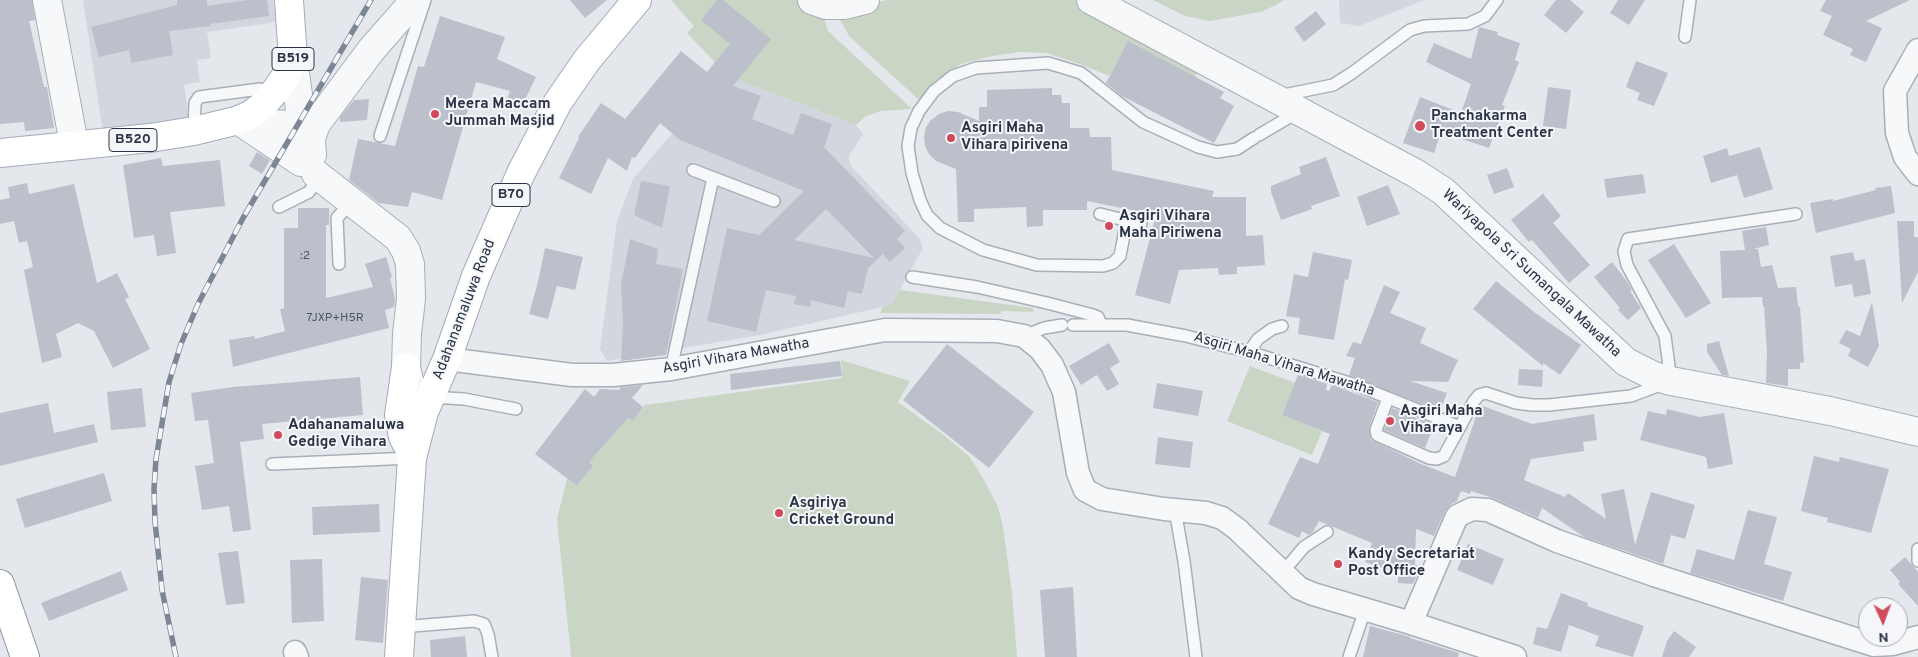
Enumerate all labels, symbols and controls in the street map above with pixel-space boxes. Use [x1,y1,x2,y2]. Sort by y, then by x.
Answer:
road number: B519 [272,48,314,70]
place label: Meera Maccam Jummah Masjid [445,96,555,131]
marker: Meera Maccam Jummah Masjid [429,108,441,120]
place label: Panchakarma Treatment Center [1431,108,1554,143]
marker: Panchakarma Treatment Center [1413,119,1427,133]
place label: Asgiri Maha Vihara pirivena [961,120,1068,155]
road number: B520 [109,128,157,152]
marker: Asgiri Maha Vihara pirivena [945,132,957,144]
road number: B70 [492,184,530,206]
street label: Wariyapola Sri Sumangala Mawatha [1438,186,1624,362]
place label: Asgiri Vihara Maha Piriwena [1119,208,1222,243]
marker: Asgiri Vihara Maha Piriwena [1103,220,1115,232]
street label: Adahanamaluwa Road [430,237,500,383]
house number: :2 [300,250,310,264]
house number: 7JXP+H5R [306,312,364,326]
street label: Asgiri Maha Vihara Mawatha [1191,329,1377,401]
street label: Asgiri Vihara Mawatha [661,335,811,379]
place label: Asgiri Maha Viharaya [1400,403,1483,438]
marker: Asgiri Maha Viharaya [1384,415,1396,427]
place label: Adahanamaluwa Gedige Vihara [288,417,404,452]
marker: Adahanamaluwa Gedige Vihara [272,429,284,441]
place label: Asgiriya Cricket Ground [789,495,894,530]
marker: Asgiriya Cricket Ground [773,507,785,519]
place label: Kandy Secretariat Post Office [1348,546,1475,581]
marker: Kandy Secretariat Post Office [1332,558,1344,570]
north arrow [1858,597,1908,647]
text: N [1878,628,1889,645]

